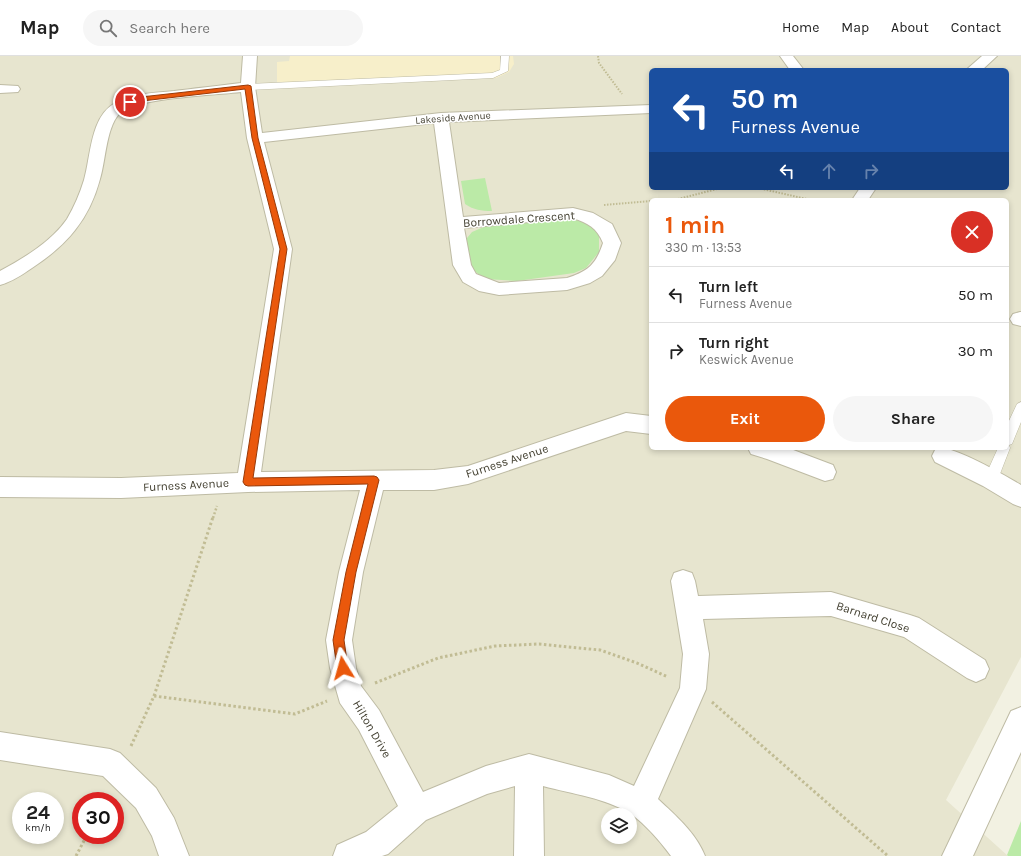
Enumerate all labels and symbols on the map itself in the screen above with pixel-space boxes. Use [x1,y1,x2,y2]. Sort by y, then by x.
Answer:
pin [113,85,147,119]
street label: Lakeside Avenue [415,109,491,127]
street label: Borrowdale Crescent [462,208,576,230]
street label: Furness Avenue [464,441,550,481]
street label: Furness Avenue [143,476,229,494]
street label: Barnard Close [835,599,911,635]
position arrow [322,647,364,689]
street label: Hilton Drive [350,698,394,760]
speed limit sign: 30 [72,792,124,844]

